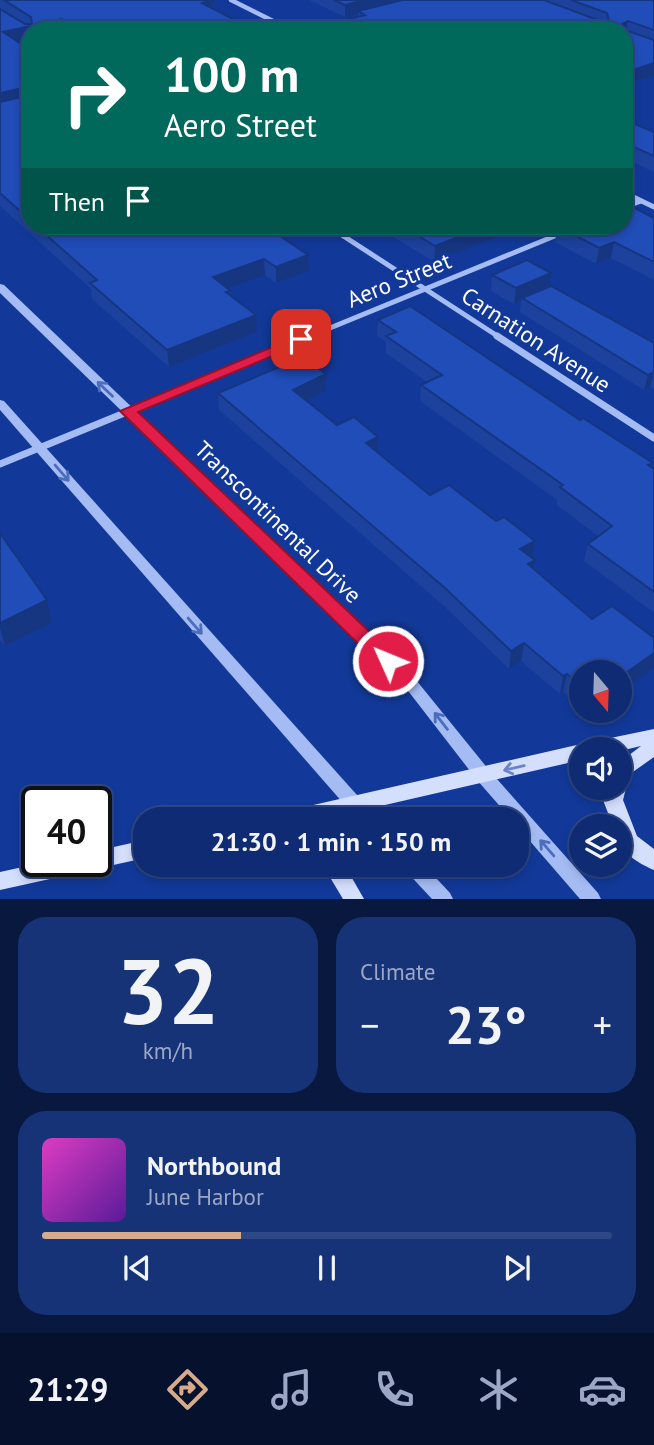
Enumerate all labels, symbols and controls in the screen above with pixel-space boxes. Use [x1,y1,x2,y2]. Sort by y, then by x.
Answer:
text: 100 m [164,42,299,106]
icon: right [49,49,140,140]
text: Aero Street [164,104,317,146]
icon: arrive [119,182,157,220]
text: Then [49,185,105,218]
street label: Aero Street [342,245,455,314]
street label: Carnation Avenue [456,281,616,399]
pin [271,309,331,369]
icon: arrive [282,320,320,358]
one-way arrow [97,381,114,398]
street label: Transcontinental Drive [189,434,368,609]
one-way arrow [54,463,70,481]
one-way arrow [187,617,203,635]
position arrow [351,624,425,698]
north arrow [569,660,632,723]
map controls [569,660,632,877]
one-way arrow [433,713,448,731]
button: sound [569,737,632,800]
one-way arrow [504,762,526,775]
speed limit sign: 40 [21,786,112,877]
button: layers [569,814,632,877]
text: 21:30 · 1 min · 150 m [211,825,451,858]
one-way arrow [539,839,555,857]
text: 32 [116,931,220,1049]
text: Climate [360,957,435,986]
text: 23° [445,991,527,1058]
text: − [360,1000,379,1049]
text: + [593,1000,612,1049]
text: km/h [143,1036,193,1065]
text: Northbound [147,1149,281,1182]
text: June Harbor [147,1182,264,1211]
icon: previous [118,1249,156,1287]
icon: pause [308,1249,346,1287]
icon: next [498,1249,536,1287]
icon: directions [163,1365,212,1414]
icon: music [267,1365,316,1414]
icon: phone [370,1365,419,1414]
icon: climate [474,1365,523,1414]
icon: car [578,1365,627,1414]
text: 21:29 [27,1368,109,1410]

